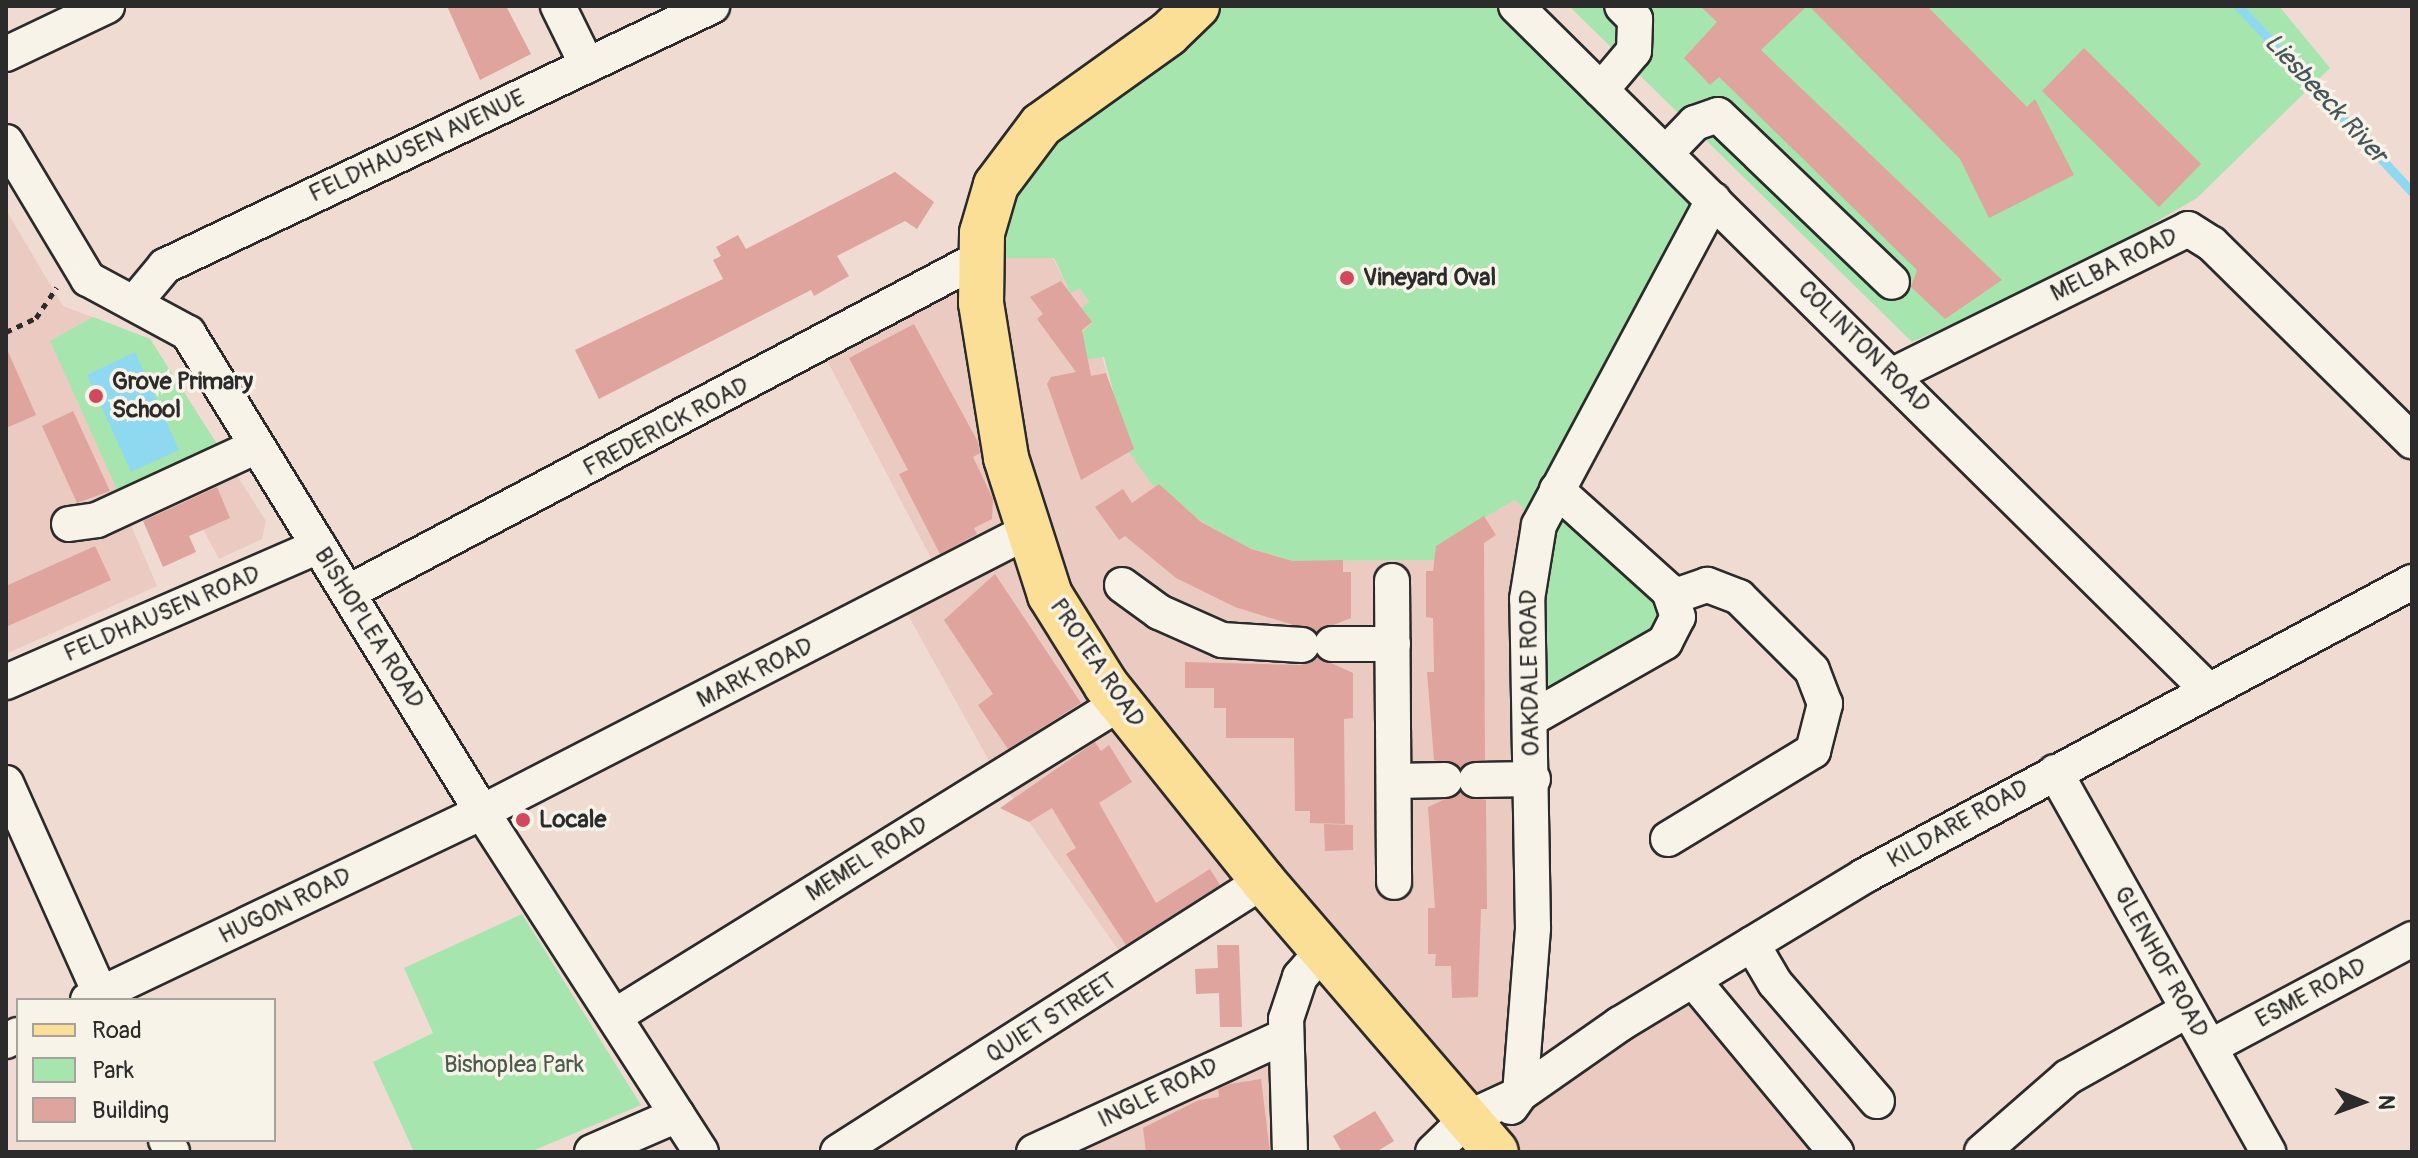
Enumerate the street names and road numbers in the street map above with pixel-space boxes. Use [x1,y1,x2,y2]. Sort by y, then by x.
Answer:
street label: FELDHAUSEN AVENUE [304,83,530,209]
street label: MELBA ROAD [2046,222,2182,308]
street label: COLINTON ROAD [1792,275,1936,419]
street label: FREDERICK ROAD [578,371,754,483]
street label: BISHOPLEA ROAD [308,542,430,714]
street label: FELDHAUSEN ROAD [60,560,264,668]
street label: OAKDALE ROAD [1514,589,1546,757]
street label: PROTEA ROAD [1043,593,1151,733]
street label: MARK ROAD [692,632,818,714]
street label: KILDARE ROAD [1882,773,2034,875]
street label: MEMEL ROAD [801,810,933,908]
street label: HUGON ROAD [214,862,356,950]
street label: GLENHOF ROAD [2108,881,2214,1043]
street label: ESME ROAD [2251,952,2371,1034]
street label: QUIET STREET [981,967,1121,1069]
street label: INGLE ROAD [1093,1052,1223,1134]

